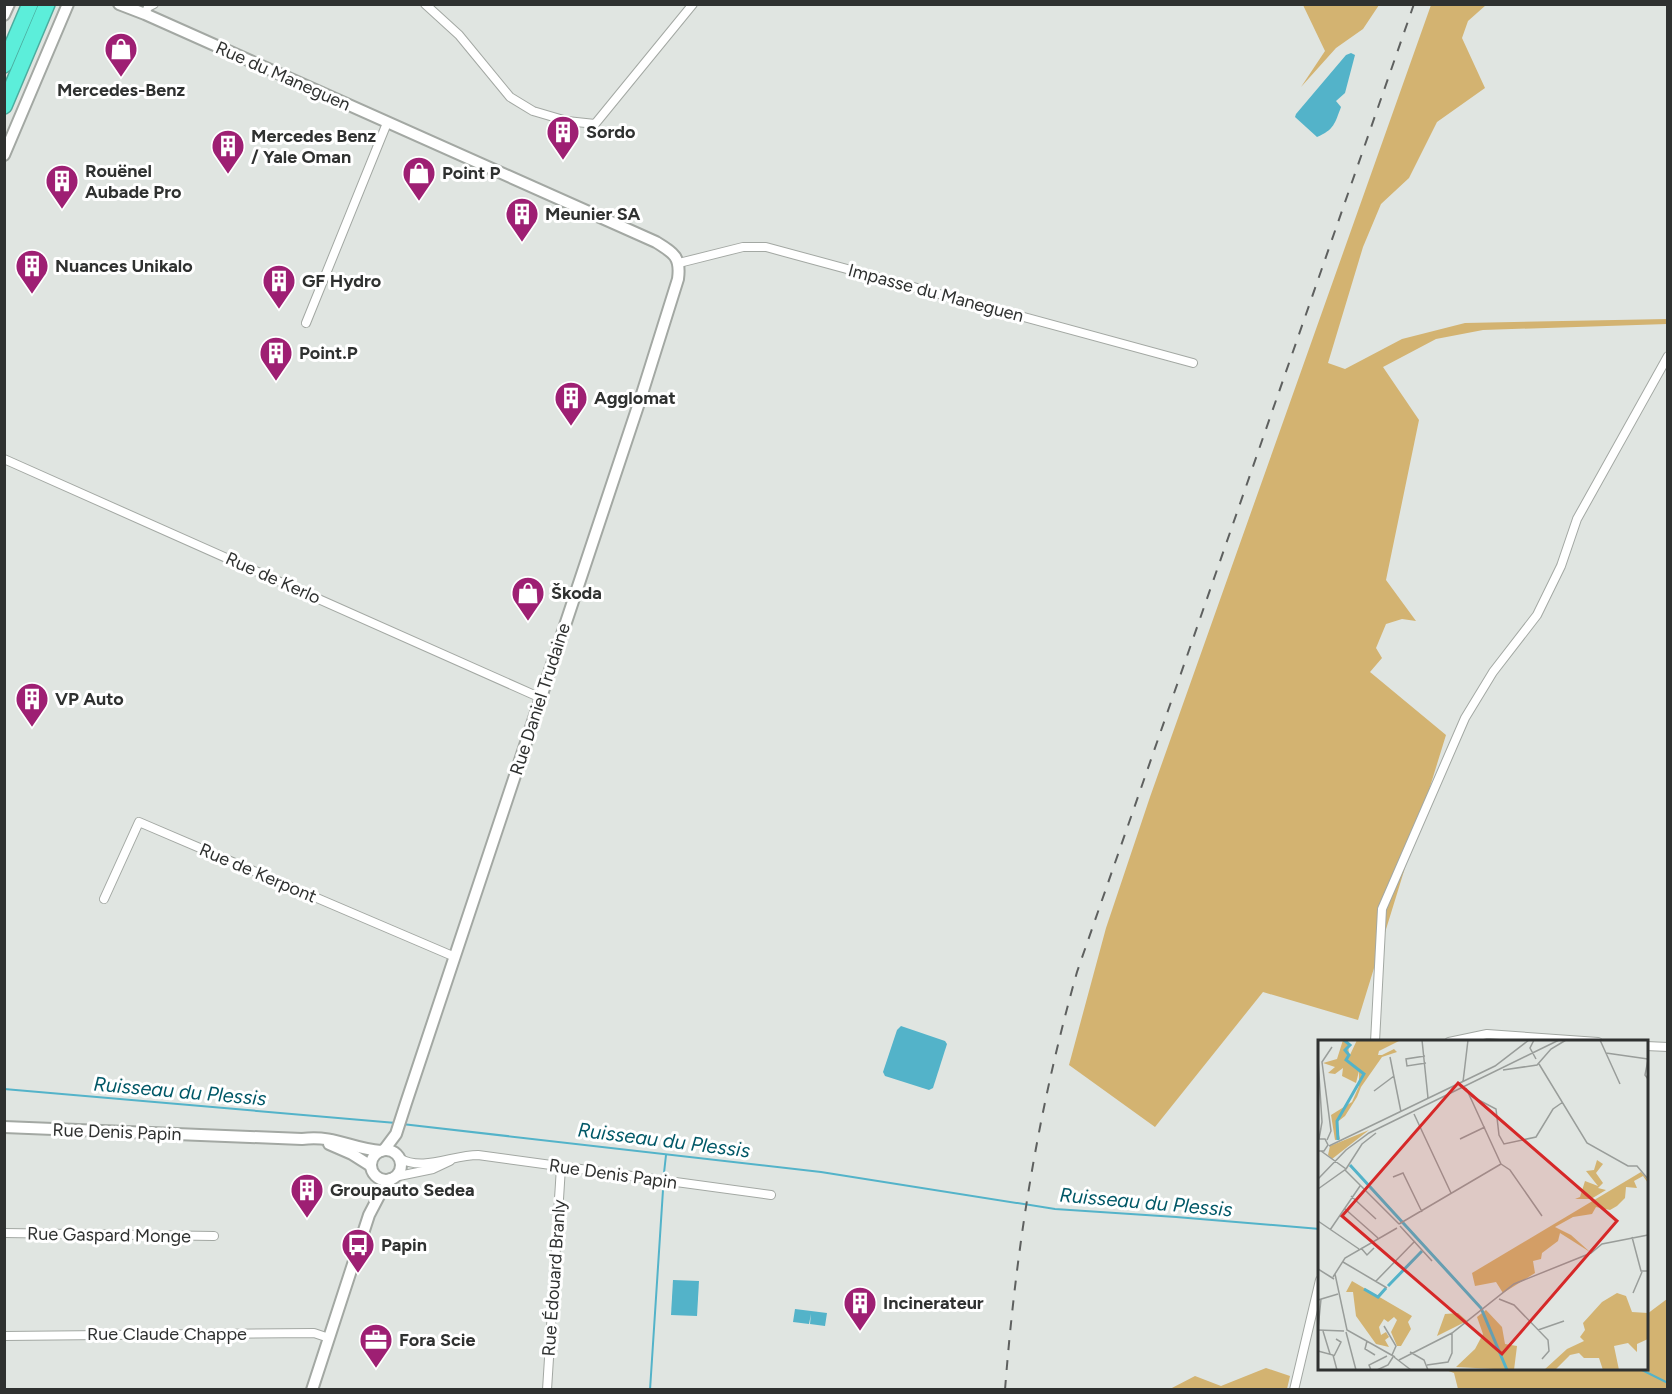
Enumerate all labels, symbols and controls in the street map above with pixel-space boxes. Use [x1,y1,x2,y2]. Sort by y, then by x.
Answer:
shop icon: Mercedes-Benz [103,31,139,78]
street label: Rue du Maneguen [212,36,354,116]
place label: Mercedes-Benz [57,79,186,101]
building icon: Sordo [545,114,581,161]
place label: Sordo [586,121,635,143]
place label: Mercedes Benz / Yale Oman [251,125,377,168]
building icon: Mercedes Benz / Yale Oman [210,128,246,175]
shop icon: Point P [401,155,437,202]
place label: Rouënel Aubade Pro [85,160,181,203]
place label: Point P [442,162,501,184]
building icon: Rouënel Aubade Pro [44,163,80,210]
building icon: Meunier SA [504,196,540,243]
place label: Meunier SA [545,203,641,225]
building icon: Nuances Unikalo [14,248,50,295]
place label: Nuances Unikalo [55,255,193,277]
street label: Impasse du Maneguen [846,259,1026,327]
building icon: GF Hydro [261,263,297,310]
place label: GF Hydro [302,270,381,292]
building icon: Point.P [258,335,294,382]
place label: Point.P [299,342,358,364]
building icon: Agglomat [553,380,589,427]
place label: Agglomat [594,387,676,409]
street label: Rue de Kerlo [222,547,324,609]
shop icon: Škoda [510,575,546,622]
place label: Škoda [551,582,602,604]
street label: Rue Daniel Trudaine [505,620,575,778]
building icon: VP Auto [14,681,50,728]
place label: VP Auto [55,688,124,710]
street label: Rue de Kerpont [196,838,320,908]
inset map [1318,1040,1648,1370]
water label: Ruisseau du Plessis [92,1071,268,1111]
water label: Ruisseau du Plessis [576,1118,752,1163]
street label: Rue Denis Papin [52,1119,182,1145]
street label: Rue Denis Papin [548,1154,678,1194]
building icon: Groupauto Sedea [289,1172,325,1219]
place label: Groupauto Sedea [330,1179,475,1201]
water label: Ruisseau du Plessis [1058,1182,1234,1222]
street label: Rue Édouard Branly [538,1198,570,1357]
street label: Rue Gaspard Monge [27,1223,191,1247]
bus stop icon: Papin [340,1227,376,1274]
place label: Papin [381,1234,427,1256]
building icon: Incinerateur [842,1285,878,1332]
place label: Incinerateur [883,1292,984,1314]
office icon: Fora Scie [358,1322,394,1369]
street label: Rue Claude Chappe [87,1323,247,1345]
place label: Fora Scie [399,1329,475,1351]

